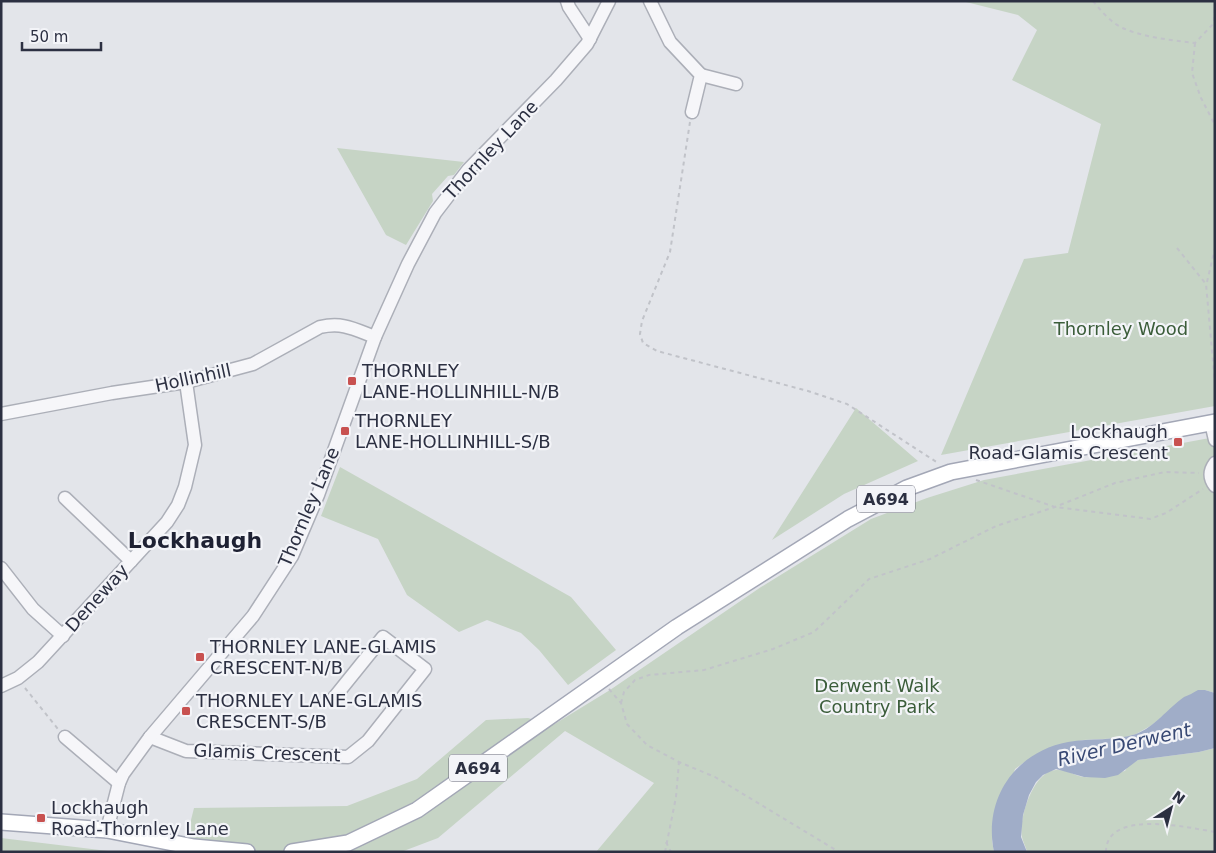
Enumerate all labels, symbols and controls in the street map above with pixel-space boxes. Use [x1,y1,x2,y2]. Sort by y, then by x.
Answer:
scale bar [22,20,101,52]
text: 50 m [30,28,68,46]
street label: Thornley Lane [439,96,542,204]
park label: Thornley Wood [1053,318,1188,339]
street label: Hollinhill [153,359,233,396]
place label: THORNLEY LANE-HOLLINHILL-N/B [361,360,560,402]
marker: THORNLEY LANE-HOLLINHILL-N/B [346,375,358,387]
place label: THORNLEY LANE-HOLLINHILL-S/B [354,410,551,452]
place label: Lockhaugh Road-Glamis Crescent [969,421,1168,463]
marker: THORNLEY LANE-HOLLINHILL-S/B [339,425,351,437]
marker: Lockhaugh Road-Glamis Crescent [1172,436,1184,448]
street label: Thornley Lane [273,444,343,571]
road number: A694 [857,486,915,512]
district label: Lockhaugh [128,528,262,553]
street label: Deneway [61,559,133,636]
place label: THORNLEY LANE-GLAMIS CRESCENT-N/B [209,636,437,678]
marker: THORNLEY LANE-GLAMIS CRESCENT-N/B [194,651,206,663]
park label: Derwent Walk Country Park [814,675,940,717]
place label: THORNLEY LANE-GLAMIS CRESCENT-S/B [195,690,423,732]
marker: THORNLEY LANE-GLAMIS CRESCENT-S/B [180,705,192,717]
water label: River Derwent [1055,718,1194,770]
street label: Glamis Crescent [193,739,341,766]
road number: A694 [449,754,507,781]
north arrow [1146,783,1196,833]
text: N [1169,788,1188,807]
place label: Lockhaugh Road-Thornley Lane [51,797,229,839]
marker: Lockhaugh Road-Thornley Lane [35,812,47,824]

